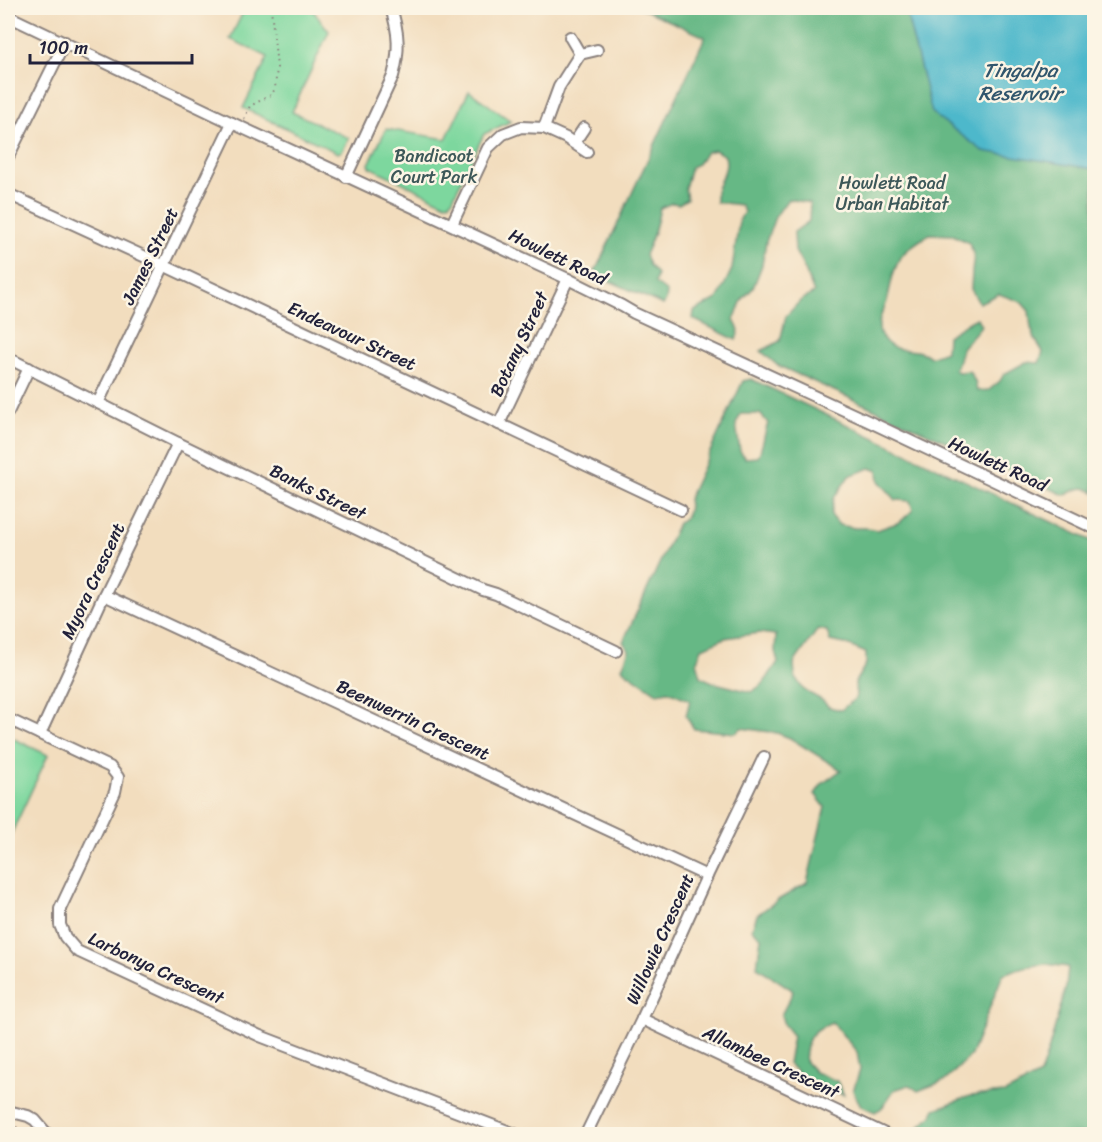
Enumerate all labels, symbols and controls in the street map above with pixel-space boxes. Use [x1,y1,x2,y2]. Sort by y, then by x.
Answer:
scale bar [30,27,192,65]
text: 100 m [39,32,88,64]
water label: Tingalpa Reservoir [978,53,1065,111]
park label: Bandicoot Court Park [391,140,478,193]
park label: Howlett Road Urban Habitat [835,167,949,220]
street label: James Street [112,202,188,311]
street label: Howlett Road [503,219,614,295]
street label: Botany Street [481,285,558,402]
street label: Endeavour Street [282,292,422,380]
street label: Howlett Road [943,427,1054,502]
street label: Banks Street [264,455,372,530]
street label: Myora Crescent [52,517,134,645]
street label: Beenwerrin Crescent [331,670,495,770]
street label: Willowie Crescent [617,868,703,1010]
street label: Larbonya Crescent [83,922,230,1014]
street label: Allambee Crescent [696,1016,845,1108]

